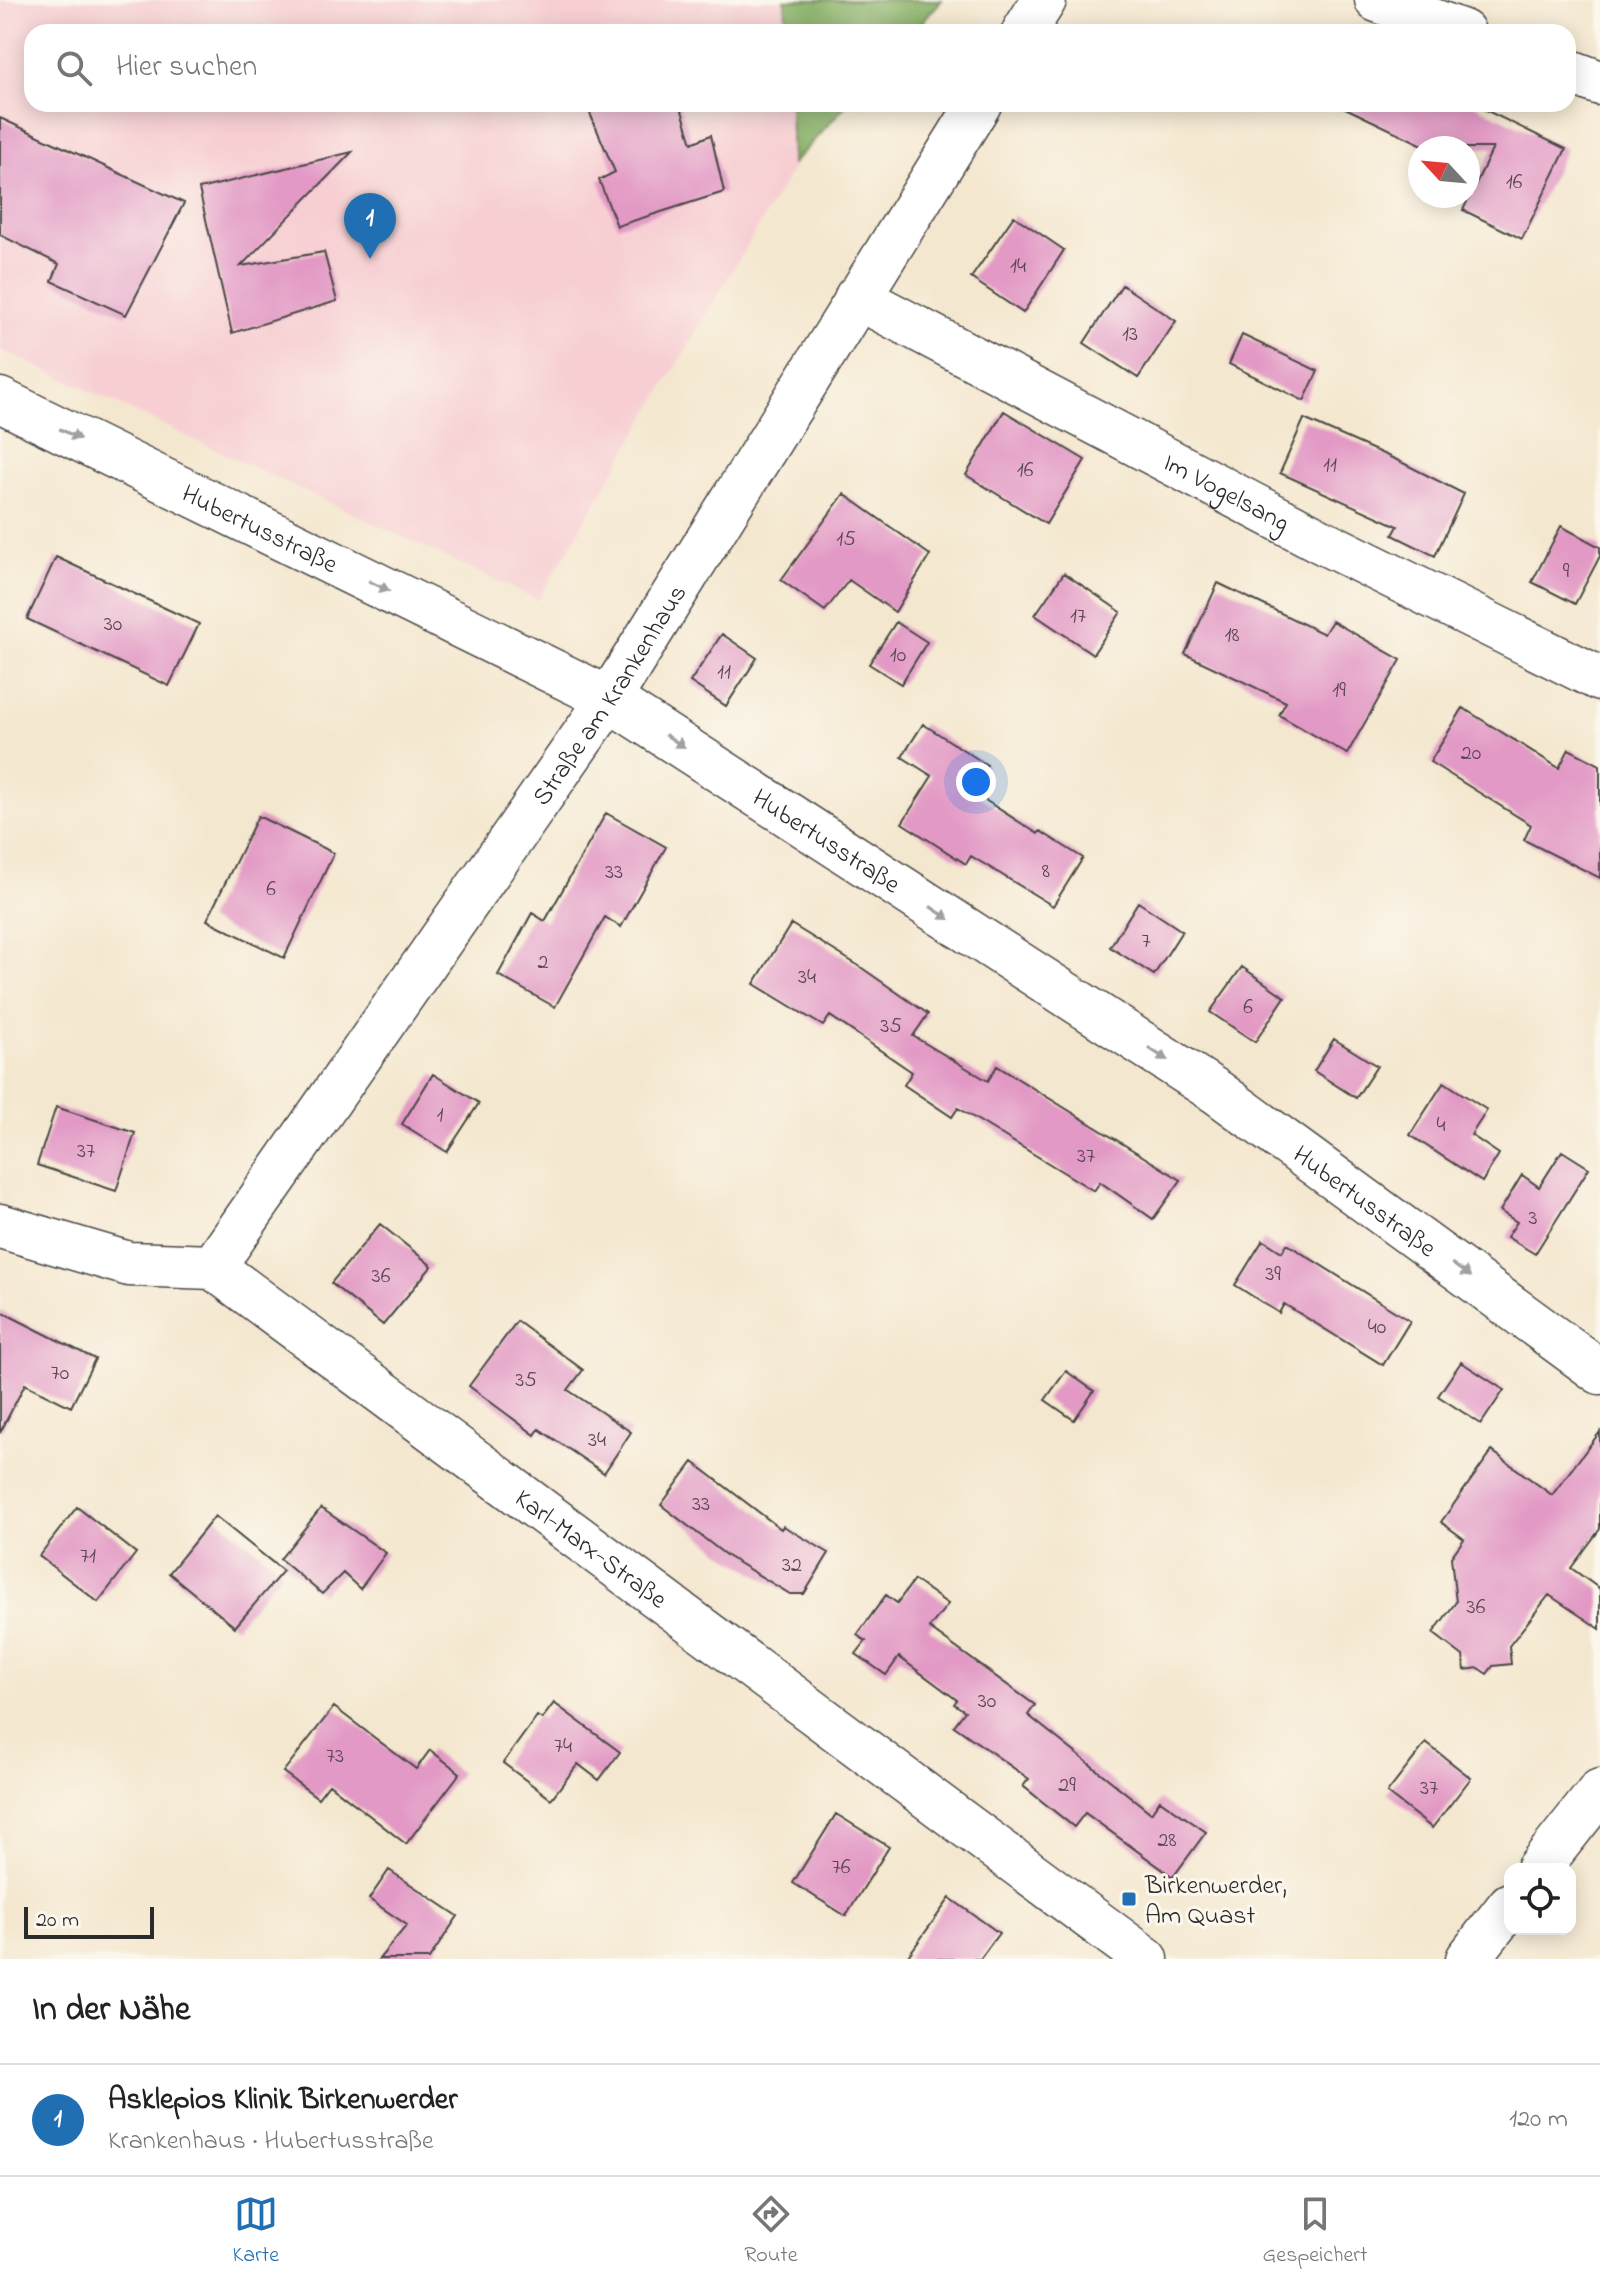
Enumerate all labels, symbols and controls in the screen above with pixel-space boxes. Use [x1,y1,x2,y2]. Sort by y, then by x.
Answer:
search box [24,24,1576,112]
icon: search [52,46,96,90]
text: Hier suchen [116,46,257,90]
north arrow [1408,136,1480,208]
house number: 16 [1506,167,1523,199]
pin: 1 [344,193,396,259]
house number: 14 [1010,251,1026,283]
house number: 13 [1122,319,1138,351]
one-way arrow [59,428,82,441]
street label: Im Vogelsang [1156,445,1296,543]
house number: 11 [1323,450,1337,482]
house number: 16 [1017,455,1034,487]
street label: Hubertusstraße [175,476,344,585]
house number: 15 [836,524,856,556]
house number: 9 [1563,556,1570,588]
street label: Straße am Krankenhaus [524,578,698,814]
one-way arrow [367,579,390,593]
house number: 17 [1070,601,1086,633]
house number: 30 [104,609,122,641]
house number: 18 [1224,620,1240,652]
house number: 10 [890,640,906,672]
house number: 11 [717,657,731,689]
house number: 19 [1332,675,1346,707]
one-way arrow [664,733,685,748]
house number: 20 [1461,738,1481,770]
your location [956,762,996,802]
street label: Hubertusstraße [744,780,907,905]
house number: 8 [1042,856,1050,888]
house number: 33 [605,857,623,889]
house number: 6 [266,874,276,906]
one-way arrow [929,905,951,919]
house number: 7 [1141,926,1151,958]
house number: 2 [538,947,549,979]
house number: 34 [798,962,816,994]
house number: 6 [1243,992,1253,1024]
house number: 35 [880,1011,902,1043]
one-way arrow [1148,1046,1169,1061]
house number: 1 [437,1100,444,1132]
house number: 4 [1436,1110,1446,1142]
house number: 37 [77,1136,95,1168]
street label: Hubertusstraße [1284,1137,1443,1268]
house number: 37 [1077,1141,1095,1173]
house number: 3 [1528,1203,1538,1235]
house number: 39 [1265,1259,1281,1291]
house number: 36 [372,1261,391,1293]
one-way arrow [1450,1262,1472,1278]
house number: 40 [1368,1312,1386,1344]
house number: 70 [51,1358,69,1390]
house number: 35 [515,1365,537,1397]
house number: 34 [588,1425,606,1457]
street label: Karl-Marx-Straße [506,1481,674,1620]
house number: 33 [692,1489,710,1521]
house number: 71 [80,1541,96,1573]
house number: 32 [782,1550,802,1582]
house number: 36 [1467,1592,1486,1624]
house number: 30 [978,1686,996,1718]
house number: 74 [554,1731,572,1763]
house number: 73 [326,1741,344,1773]
house number: 29 [1058,1770,1076,1802]
house number: 37 [1420,1773,1438,1805]
house number: 28 [1157,1825,1177,1857]
house number: 76 [832,1852,851,1884]
map controls [1504,1863,1576,1935]
button: locate [1504,1863,1576,1935]
place label: Birkenwerder, Am Quast [1144,1868,1287,1936]
marker: Birkenwerder, Am Quast [1120,1890,1138,1908]
scale bar [24,1903,154,1939]
text: 20 m [36,1905,79,1937]
text: In der Nähe [32,1986,190,2036]
text: Asklepios Klinik Birkenwerder [108,2079,458,2123]
text: 1 [54,2101,62,2139]
text: 120 m [1509,2101,1568,2139]
text: Krankenhaus · Hubertusstraße [108,2123,434,2161]
tab: Karte [233,2192,279,2272]
tab: Route [744,2192,798,2272]
tab: Gespeichert [1263,2192,1367,2272]

